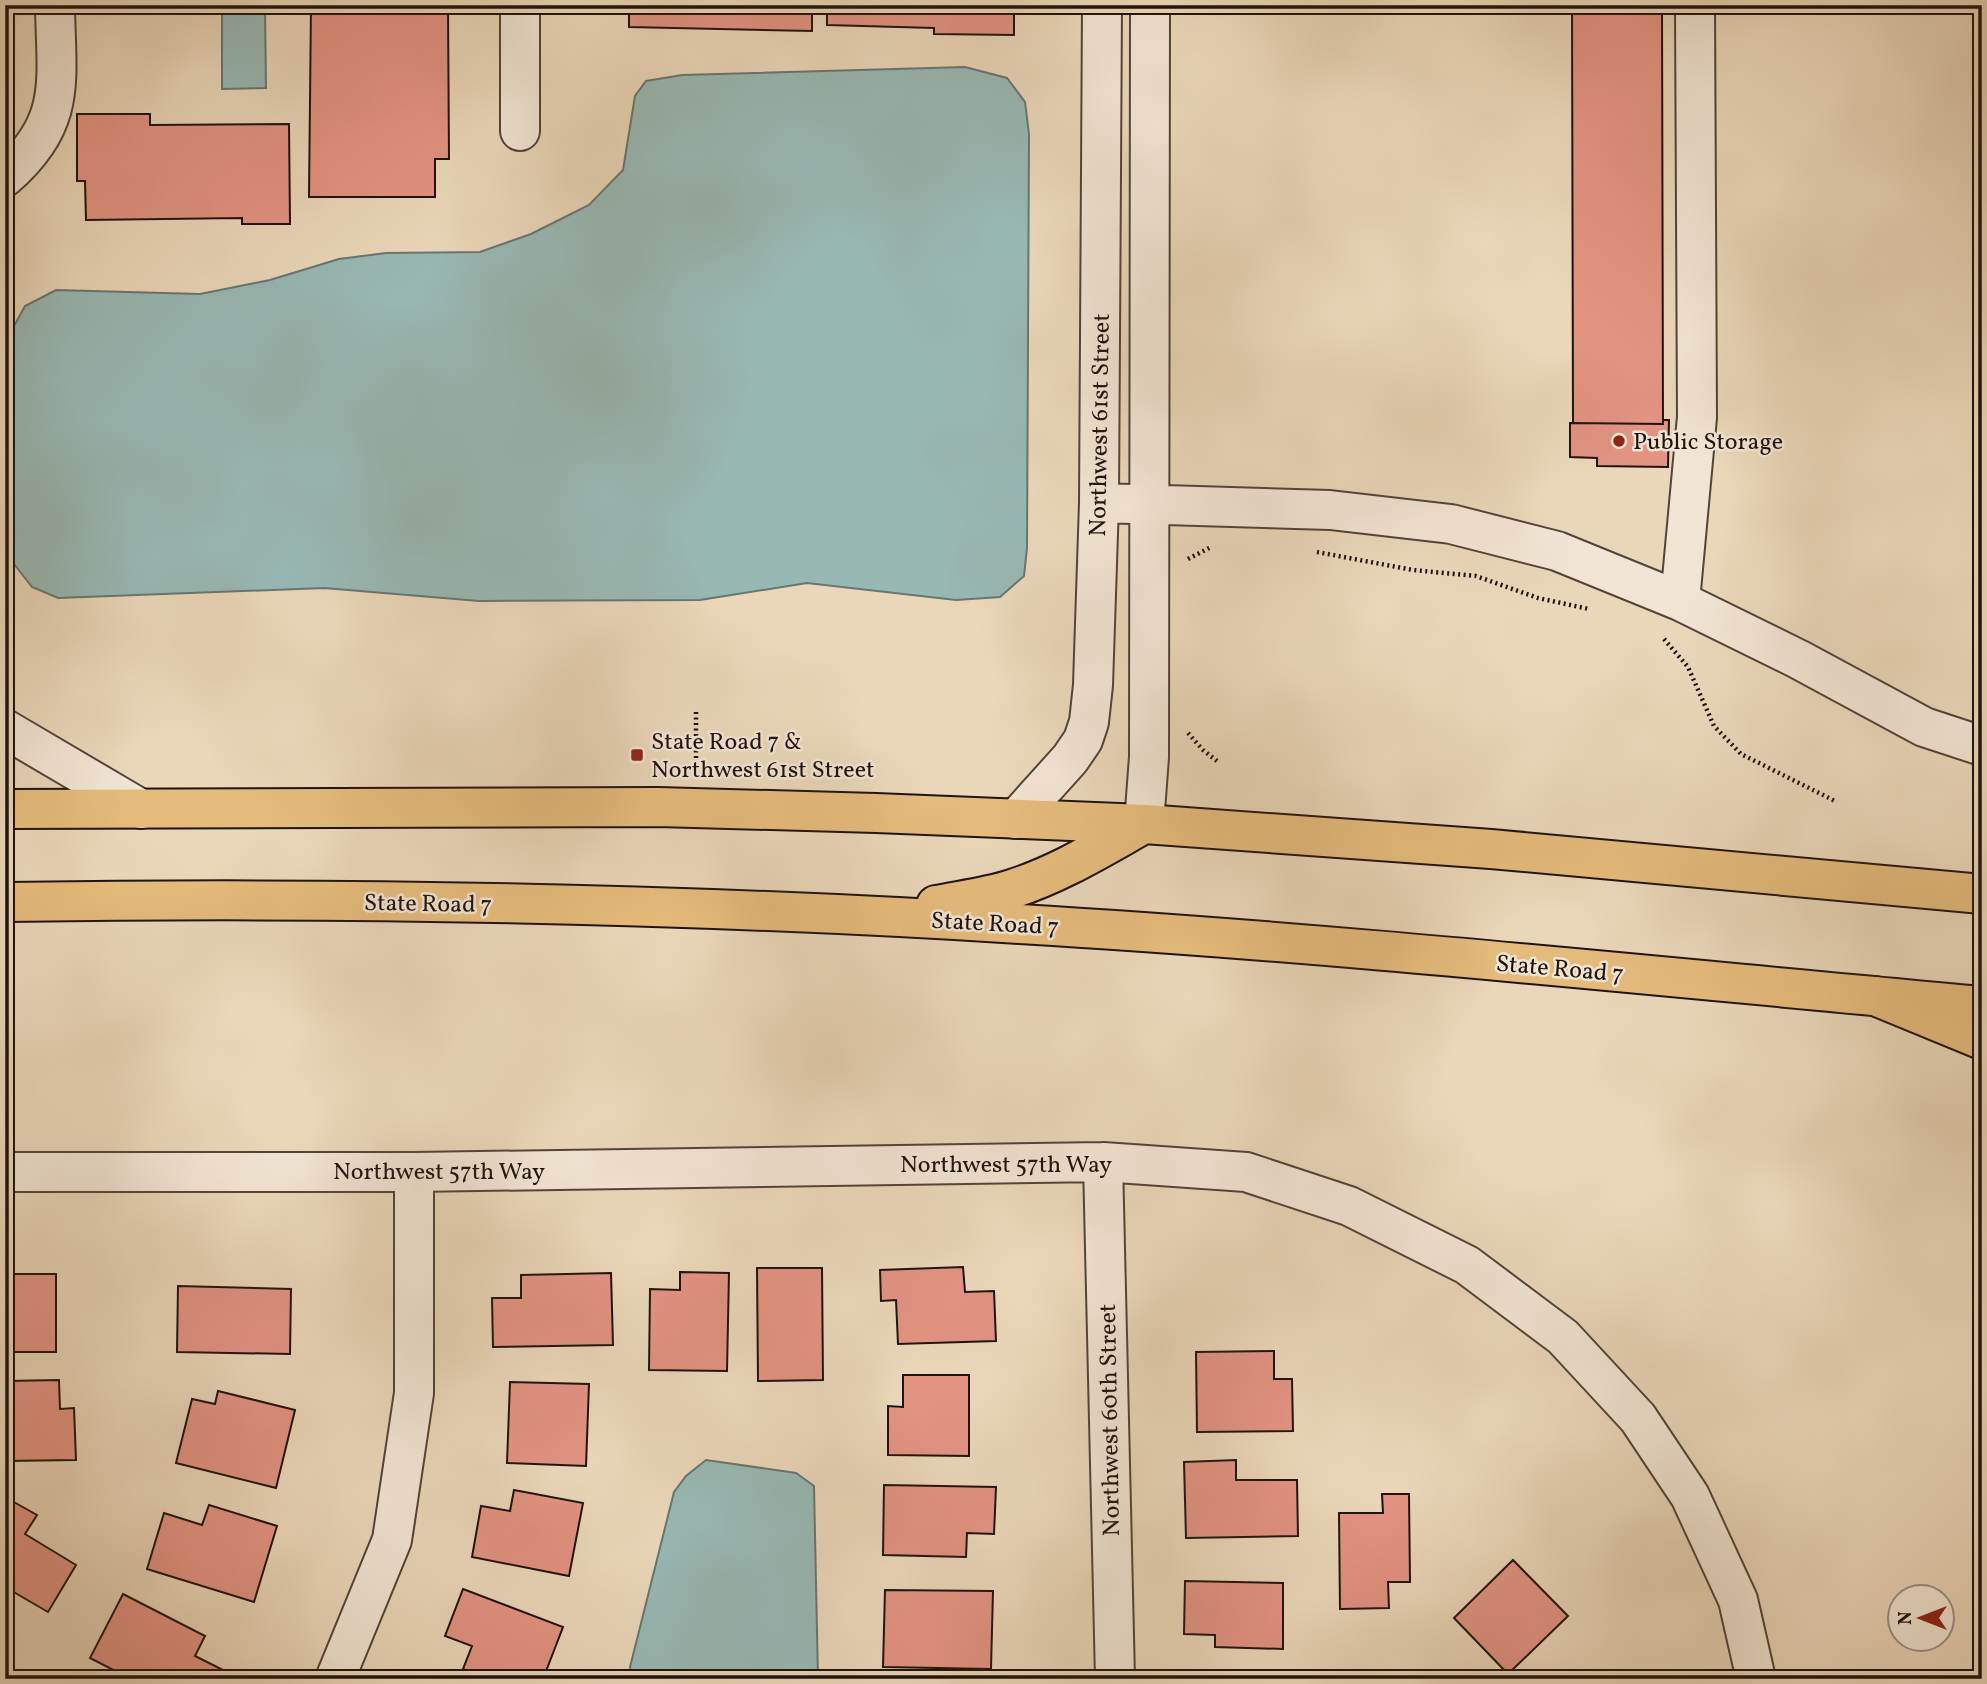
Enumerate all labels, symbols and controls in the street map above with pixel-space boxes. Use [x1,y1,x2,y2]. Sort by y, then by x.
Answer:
street label: Northwest 61st Street [1082,313,1120,537]
place label: Public Storage [1633,426,1783,460]
marker: Public Storage [1611,433,1627,449]
place label: State Road 7 & Northwest 61st Street [651,726,874,788]
marker: State Road 7 & Northwest 61st Street [629,747,645,763]
street label: State Road 7 [364,887,492,923]
street label: State Road 7 [930,905,1060,945]
street label: State Road 7 [1494,947,1625,993]
street label: Northwest 57th Way [900,1149,1112,1183]
street label: Northwest 57th Way [333,1156,545,1190]
street label: Northwest 60th Street [1092,1303,1130,1537]
north arrow [1885,1582,1955,1652]
text: N [1893,1611,1919,1625]

